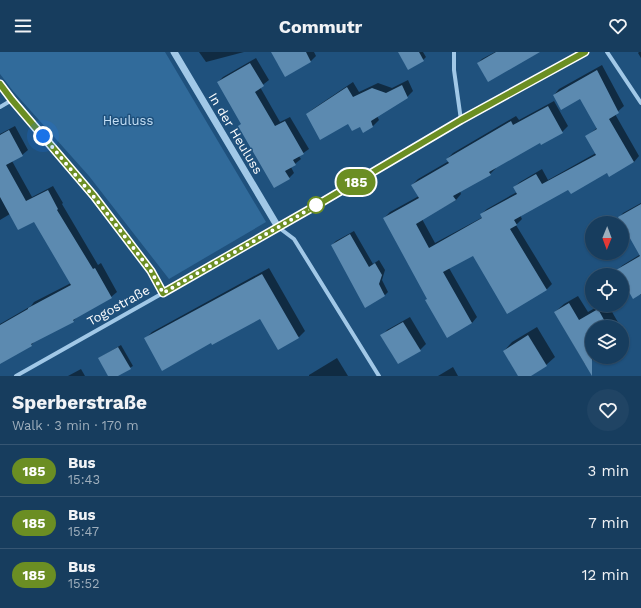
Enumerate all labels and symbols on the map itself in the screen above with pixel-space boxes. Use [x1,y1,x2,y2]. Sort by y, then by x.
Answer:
street label: In der Heuluss [205,90,266,177]
park label: Heuluss [103,113,153,128]
your location [33,126,53,146]
line badge: 185 [333,169,379,195]
unlabelled marker [307,196,325,214]
north arrow [585,216,629,260]
street label: Togostraße [84,282,152,329]

